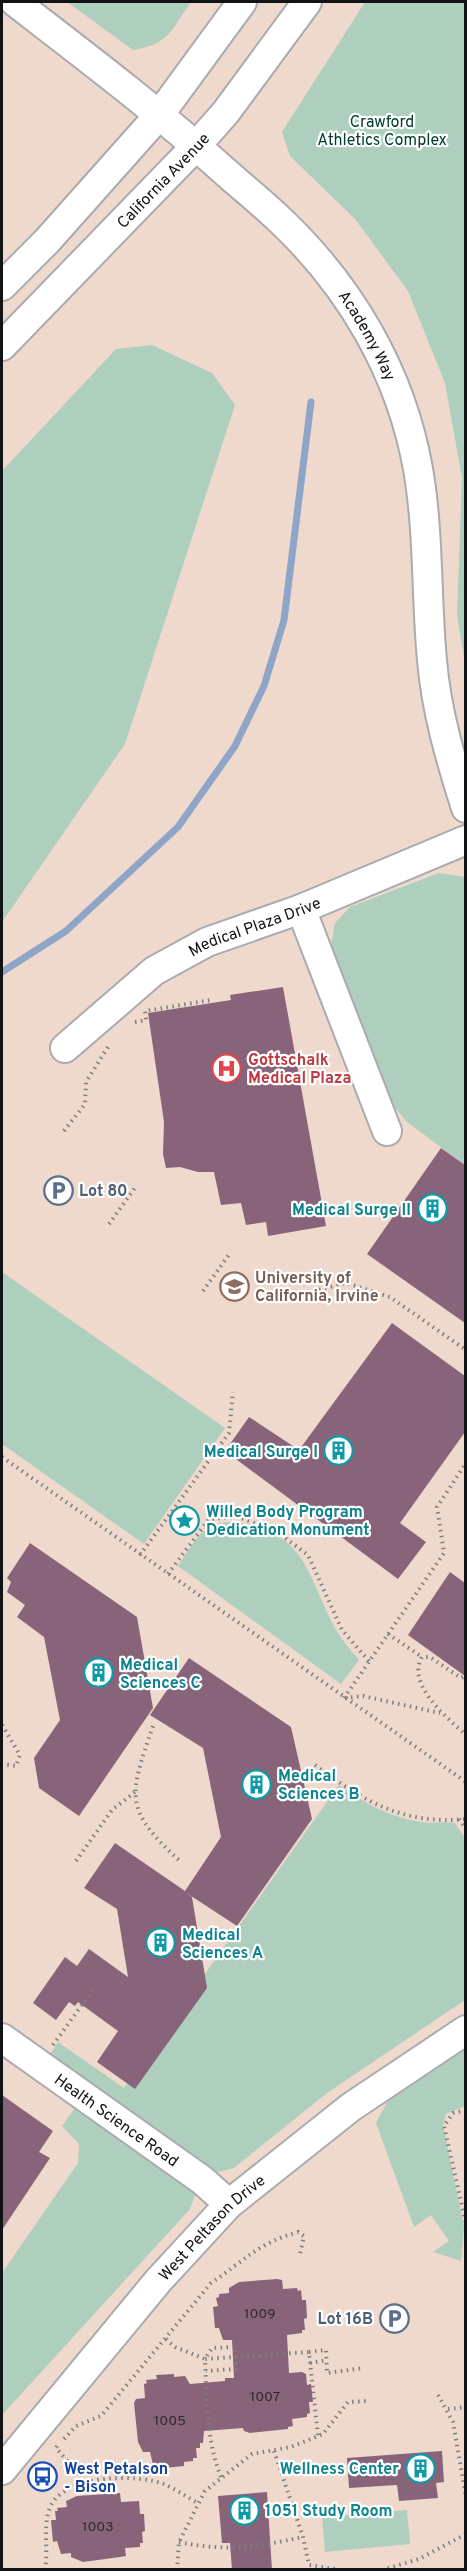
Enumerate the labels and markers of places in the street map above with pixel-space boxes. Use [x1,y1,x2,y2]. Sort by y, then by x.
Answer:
place label: Gottschalk Medical Plaza [248,1051,351,1089]
hospital icon: Gottschalk Medical Plaza [211,1052,243,1084]
parking icon: Lot 80 [42,1174,74,1206]
place label: Lot 80 [79,1182,128,1202]
building icon: Medical Surge II [416,1193,448,1225]
place label: Medical Surge II [292,1201,411,1221]
place label: University of California, Irvine [255,1269,379,1307]
school or university icon: University of California, Irvine [218,1270,250,1302]
building icon: Medical Surge I [323,1435,355,1467]
place label: Medical Surge I [204,1443,318,1463]
place label: Willed Body Program Dedication Monument [206,1503,370,1541]
place icon: Willed Body Program Dedication Monument [169,1504,201,1536]
place label: Medical Sciences C [120,1656,201,1694]
building icon: Medical Sciences C [83,1657,115,1689]
place label: Medical Sciences B [278,1767,360,1805]
building icon: Medical Sciences B [241,1768,273,1800]
place label: Medical Sciences A [182,1926,263,1964]
building icon: Medical Sciences A [145,1927,177,1959]
parking icon: Lot 16B [378,2302,410,2334]
place label: Lot 16B [317,2310,373,2330]
building icon: Wellness Center [404,2452,436,2484]
place label: West Petalson - Bison [64,2460,168,2498]
place label: Wellness Center [280,2460,399,2480]
bus stop icon: West Petalson - Bison [27,2461,59,2493]
building icon: 1051 Study Room [228,2494,260,2526]
place label: 1051 Study Room [265,2502,393,2522]

